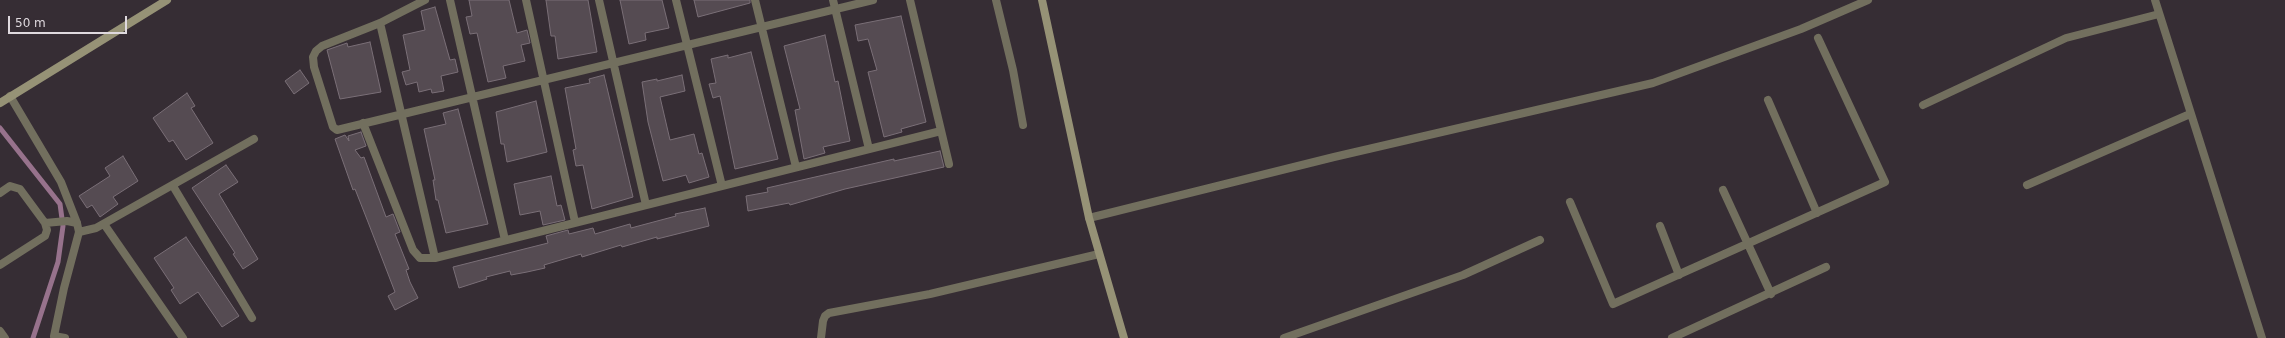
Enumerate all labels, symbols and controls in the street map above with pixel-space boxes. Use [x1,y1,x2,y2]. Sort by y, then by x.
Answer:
scale bar [10,8,129,34]
text: 50 m [15,16,46,30]

